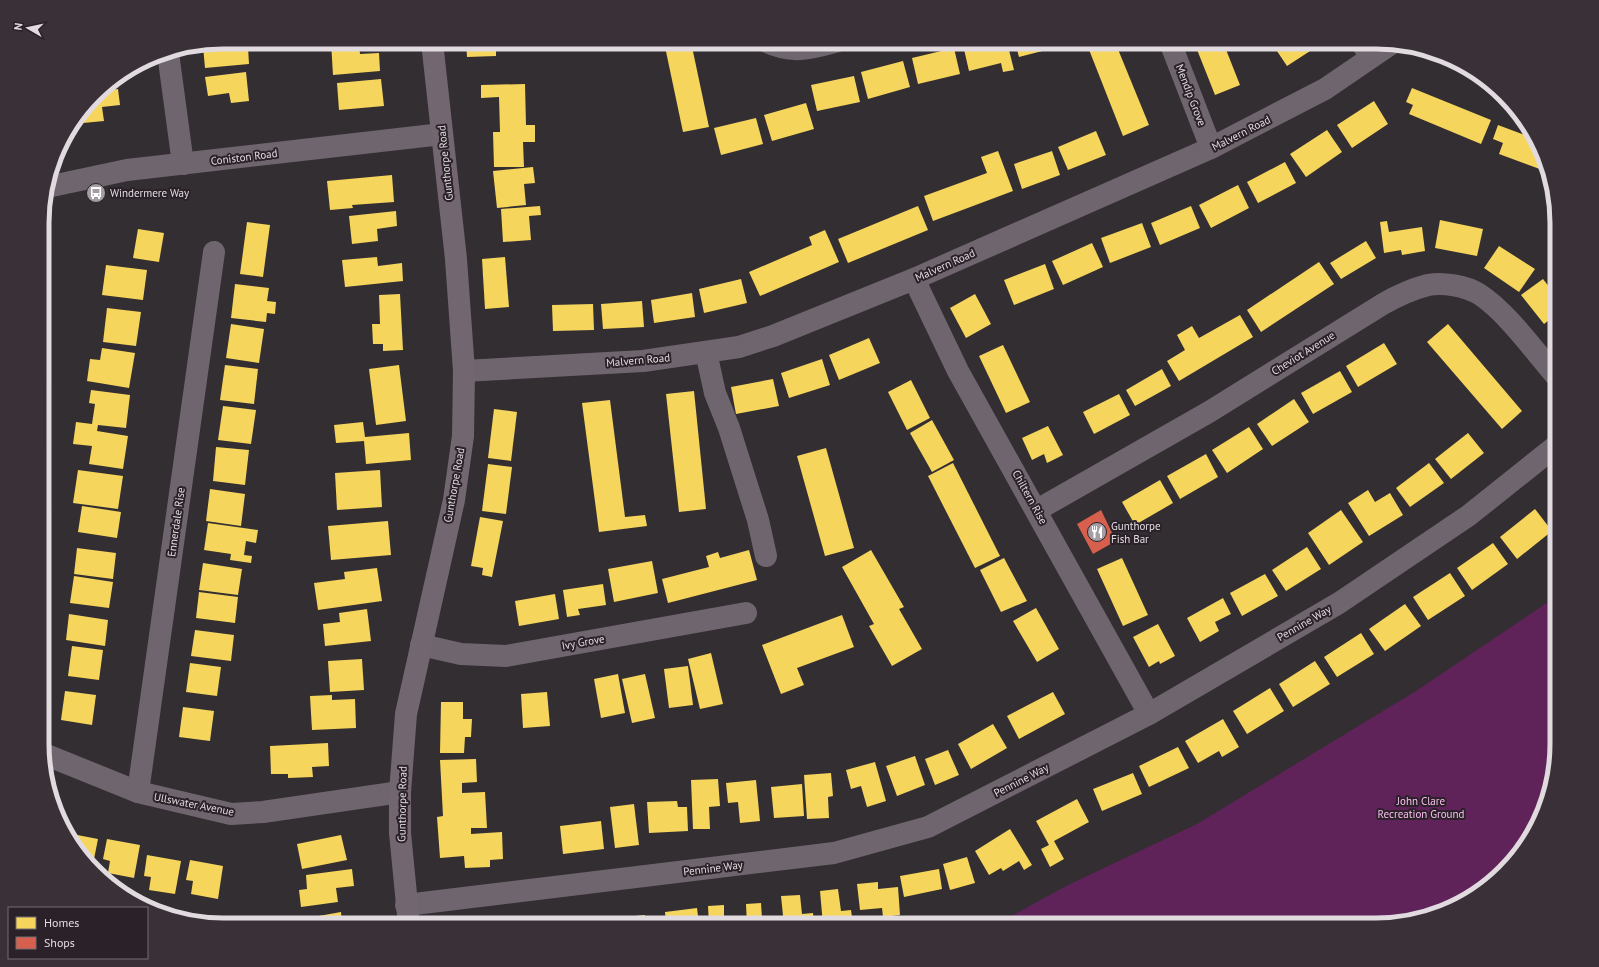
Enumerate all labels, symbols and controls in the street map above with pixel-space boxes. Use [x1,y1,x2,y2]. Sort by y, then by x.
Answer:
north arrow [8,8,48,48]
text: N [11,22,26,31]
street label: Mendip Grove [1173,62,1209,128]
street label: Malvern Road [1209,112,1273,154]
street label: Gunthorpe Road [434,124,456,201]
street label: Coniston Road [210,146,278,168]
bus stop icon: Windermere Way [85,182,107,204]
place label: Windermere Way [110,186,190,200]
street label: Malvern Road [913,246,977,284]
street label: Cheviot Avenue [1269,328,1338,378]
street label: Malvern Road [605,350,671,370]
street label: Gunthorpe Road [441,446,467,524]
street label: Chiltern Rise [1009,467,1051,527]
street label: Ennerdale Rise [164,486,188,558]
place label: Gunthorpe Fish Bar [1111,519,1161,546]
restaurant icon: Gunthorpe Fish Bar [1086,521,1108,543]
street label: Pennine Way [1275,602,1334,644]
street label: Ivy Grove [560,631,606,653]
street label: Pennine Way [991,760,1052,800]
street label: Gunthorpe Road [394,766,410,842]
street label: Ullswater Avenue [153,789,236,819]
park label: John Clare Recreation Ground [1378,794,1465,821]
street label: Pennine Way [682,857,744,879]
legend [8,907,148,959]
text: Homes [44,915,79,930]
text: Shops [44,935,75,950]

